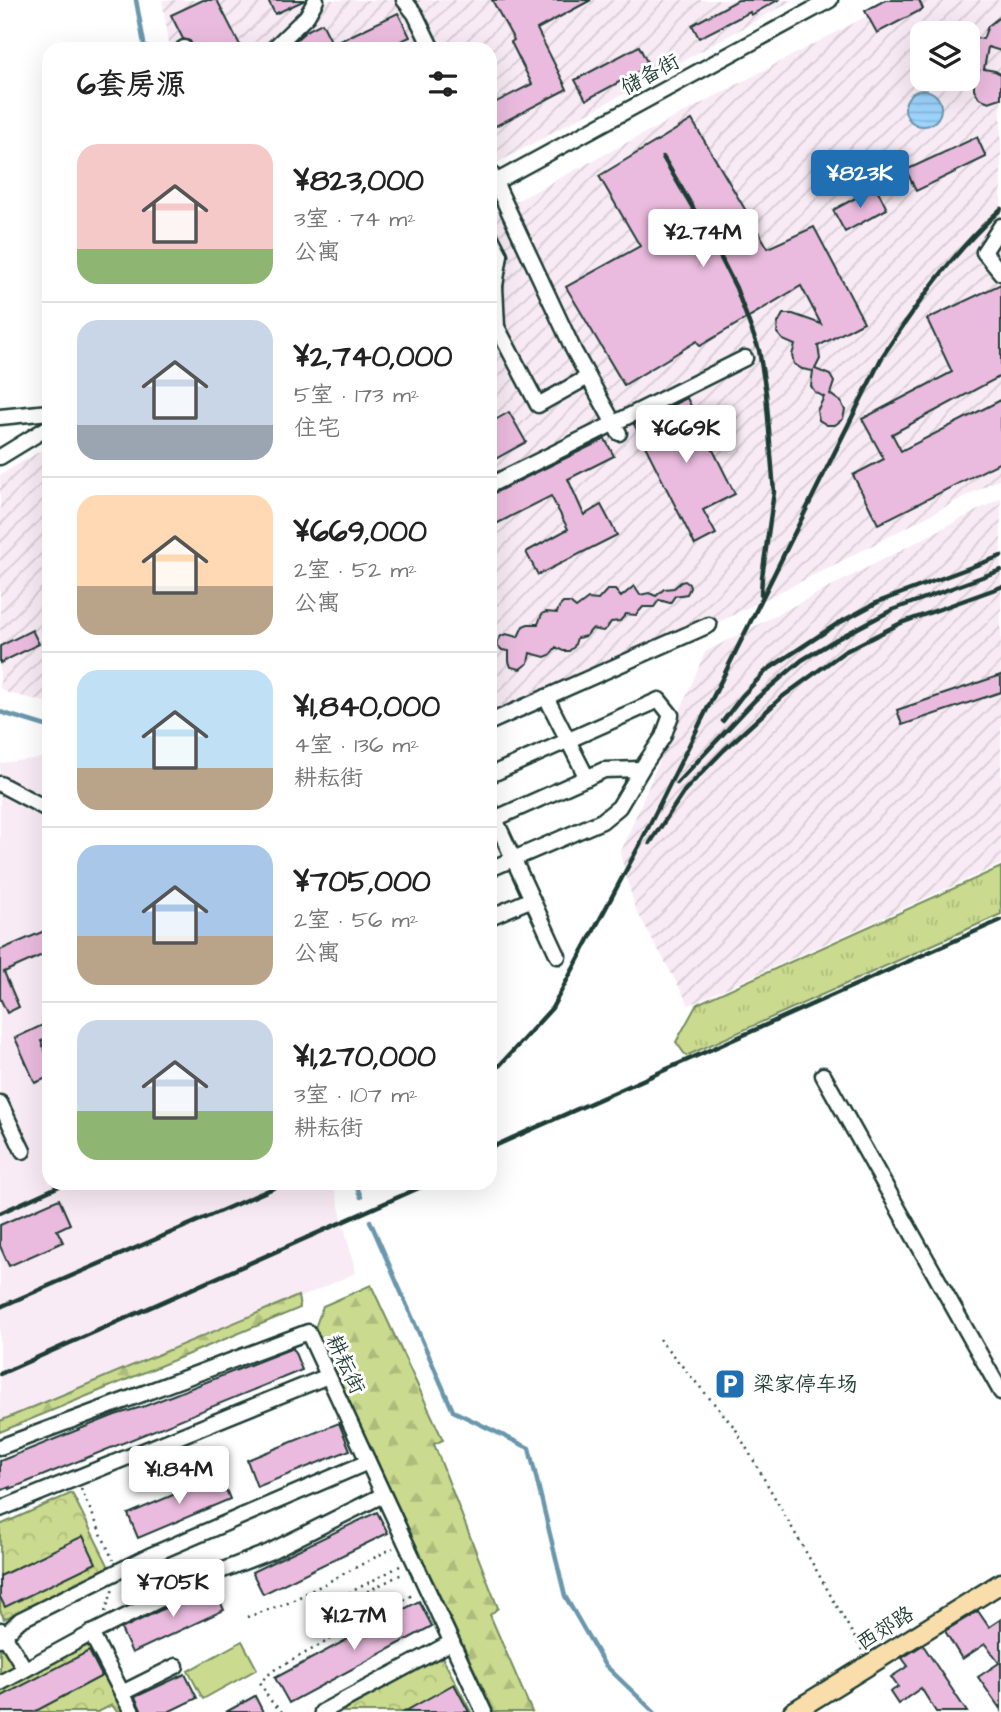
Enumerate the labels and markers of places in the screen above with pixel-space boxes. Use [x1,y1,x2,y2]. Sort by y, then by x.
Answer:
pin: ¥823K [811,150,909,210]
pin: ¥2.74M [646,210,760,269]
pin: ¥669K [637,406,735,465]
parking icon: 梁家停车场 [713,1367,747,1401]
place label: 梁家停车场 [753,1370,858,1399]
pin: ¥1.84M [122,1446,236,1506]
pin: ¥705K [124,1560,222,1619]
pin: ¥1.27M [297,1592,411,1652]

